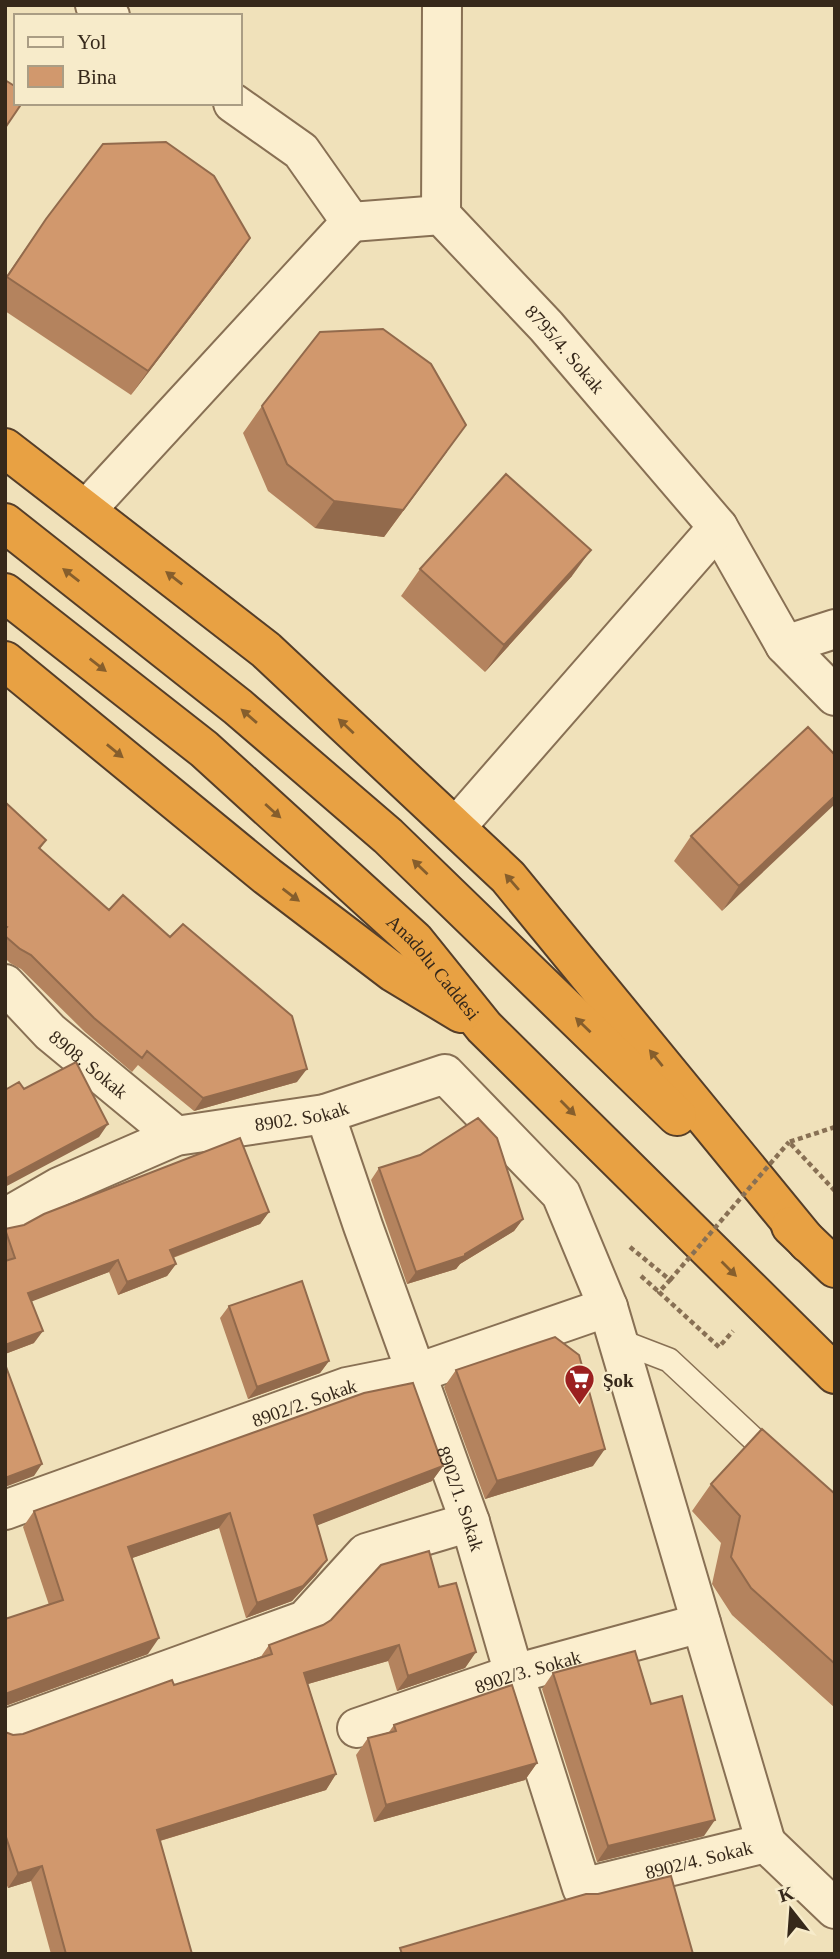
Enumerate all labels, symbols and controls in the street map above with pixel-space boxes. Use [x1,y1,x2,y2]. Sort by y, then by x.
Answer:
legend [14,14,242,105]
text: Yol [77,30,107,54]
text: Bina [77,65,117,89]
street label: 8795/4. Sokak [521,301,609,398]
one-way arrow [62,568,80,583]
one-way arrow [165,571,183,586]
one-way arrow [88,658,106,673]
one-way arrow [241,709,258,724]
one-way arrow [338,719,355,735]
one-way arrow [106,743,124,758]
one-way arrow [264,802,281,818]
one-way arrow [412,859,429,875]
one-way arrow [504,873,520,891]
one-way arrow [282,887,300,901]
street label: Anadolu Caddesi [383,910,484,1024]
one-way arrow [575,1018,592,1034]
street label: 8908. Sokak [45,1026,132,1103]
one-way arrow [649,1049,664,1067]
street label: 8902. Sokak [253,1096,352,1135]
one-way arrow [560,1100,576,1116]
one-way arrow [721,1261,737,1277]
supermarket icon: Şok [563,1363,597,1407]
place label: Şok [603,1370,634,1391]
street label: 8902/2. Sokak [249,1375,359,1431]
street label: 8902/1. Sokak [433,1443,489,1554]
street label: 8902/3. Sokak [472,1646,584,1697]
street label: 8902/4. Sokak [643,1836,755,1883]
north arrow [756,1875,826,1945]
text: K [776,1882,797,1906]

